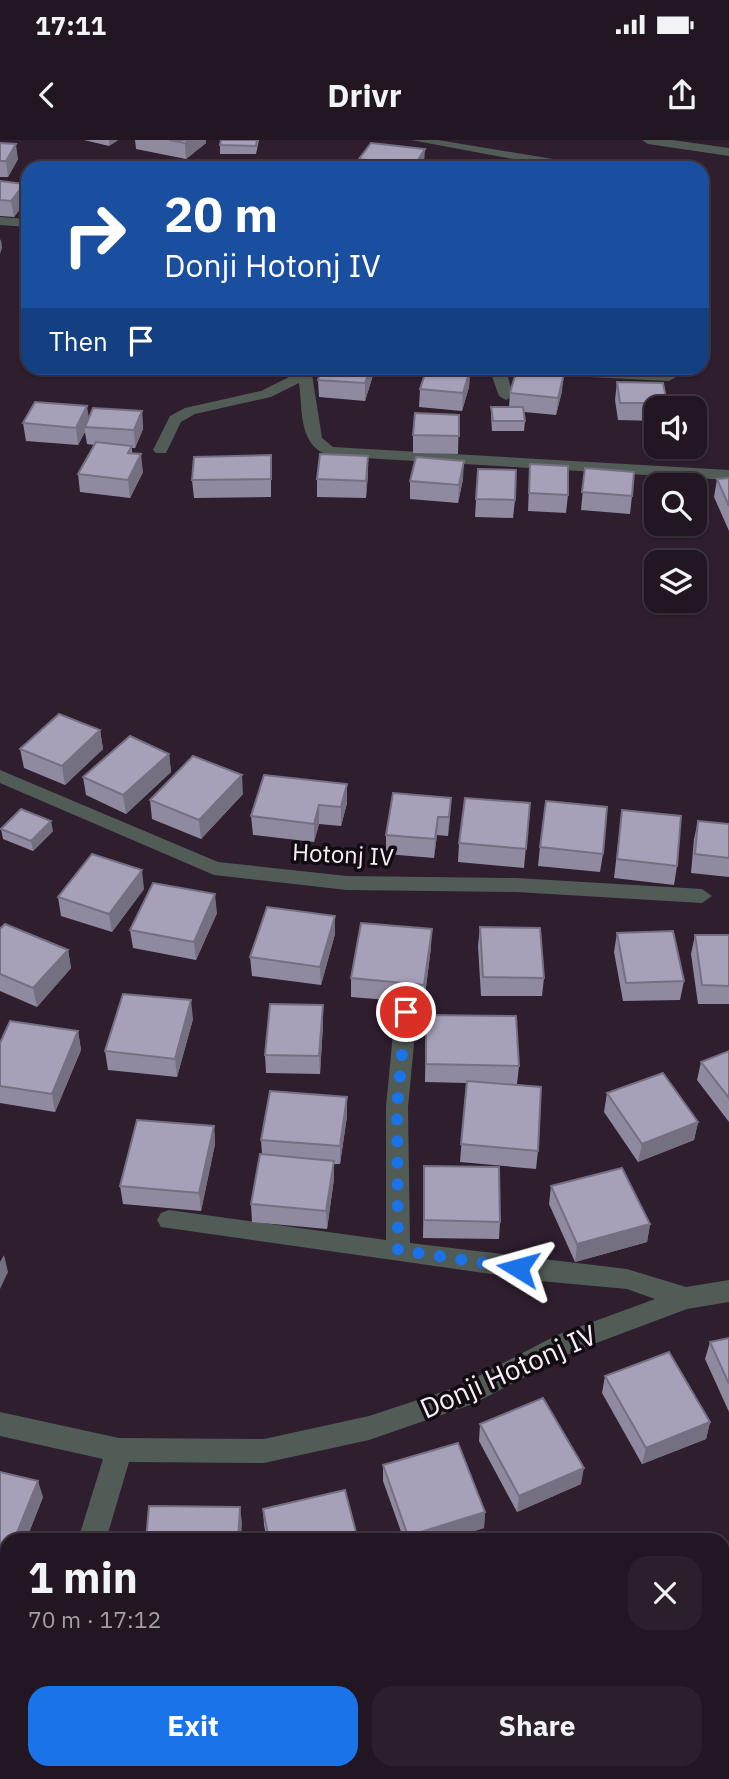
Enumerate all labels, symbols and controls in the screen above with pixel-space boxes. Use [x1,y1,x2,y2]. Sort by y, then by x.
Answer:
text: 17:11 [35,8,106,42]
text: Drivr [327,74,402,116]
icon: back [28,76,66,114]
icon: share [663,76,701,114]
text: 20 m [164,182,278,245]
icon: right [49,189,140,280]
text: Donji Hotonj IV [164,244,381,286]
icon: arrive [122,322,160,360]
text: Then [49,324,108,358]
map controls [644,396,707,613]
button: sound [644,396,707,459]
button: search [644,473,707,536]
button: layers [644,550,707,613]
street label: Hotonj IV [291,835,395,873]
pin [376,982,436,1042]
icon: arrive [387,993,425,1031]
position arrow [481,1231,555,1305]
street label: Donji Hotonj IV [414,1316,602,1426]
text: 1 min [28,1550,138,1605]
button: close [628,1556,702,1630]
text: 70 m · 17:12 [28,1604,161,1634]
button: Exit [28,1686,358,1766]
button: Share [372,1686,702,1766]

